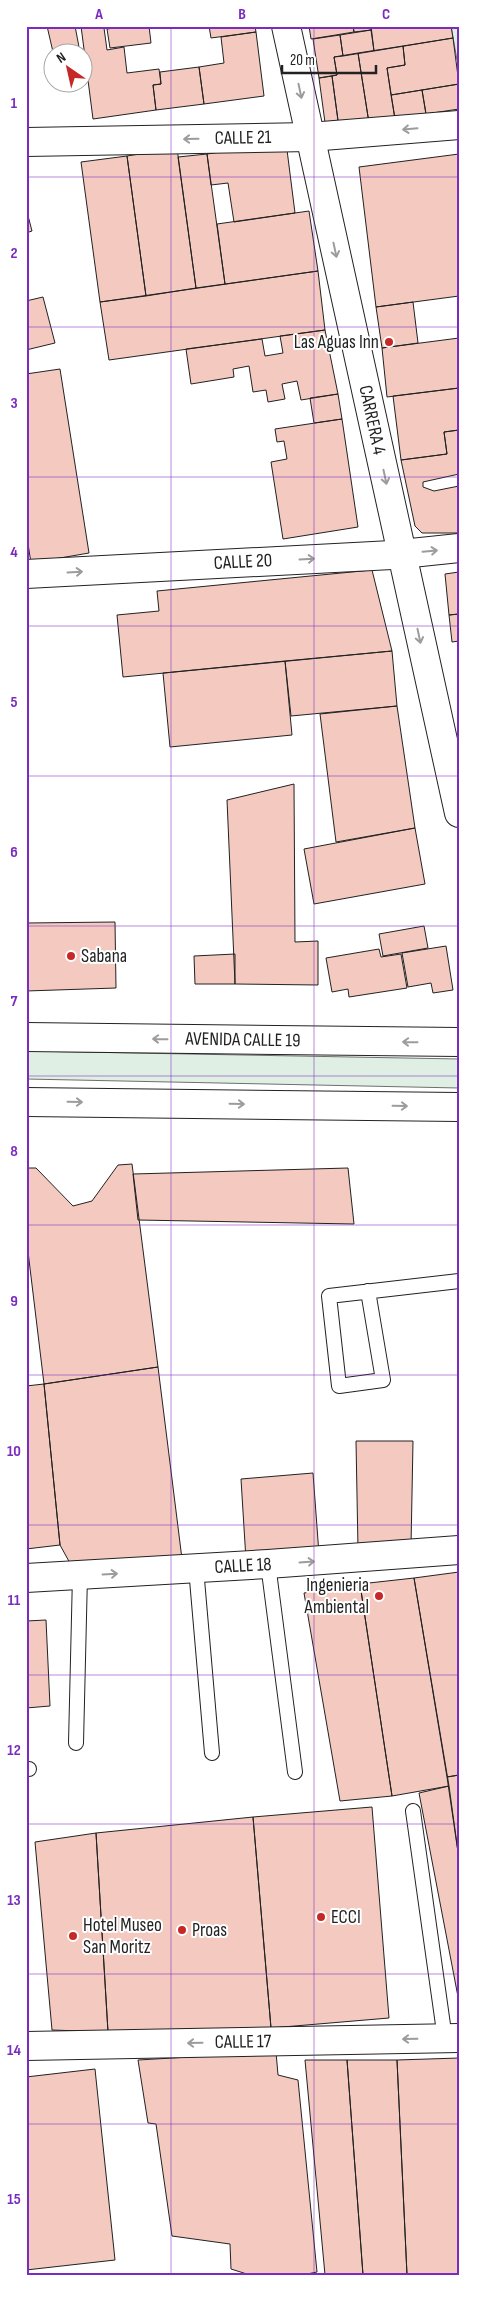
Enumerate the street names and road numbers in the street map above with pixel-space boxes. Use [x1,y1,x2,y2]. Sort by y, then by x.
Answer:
street label: CALLE 21 [214,126,272,150]
street label: CARRERA 4 [353,383,391,457]
street label: CALLE 20 [213,549,273,575]
street label: AVENIDA CALLE 19 [184,1027,301,1053]
street label: CALLE 18 [214,1553,272,1579]
street label: CALLE 17 [215,2030,272,2054]

